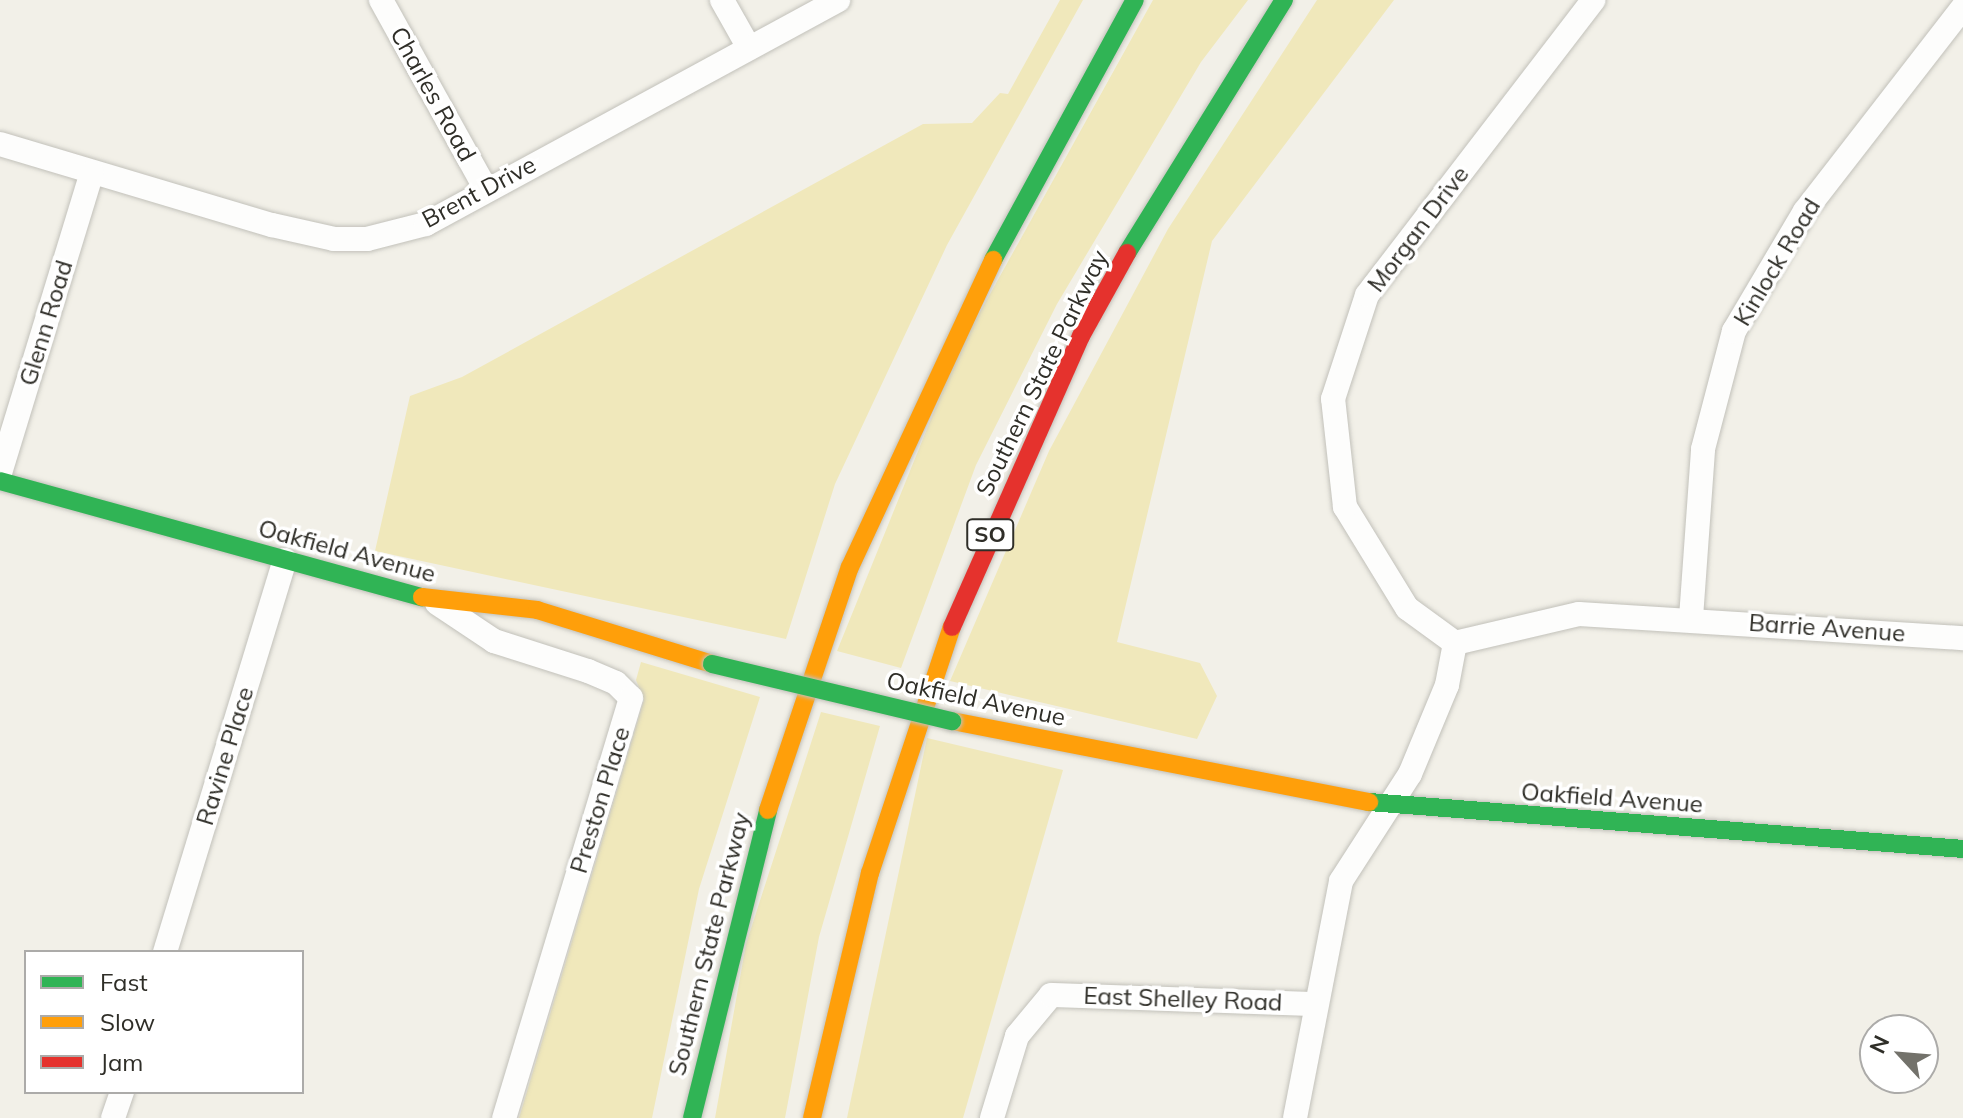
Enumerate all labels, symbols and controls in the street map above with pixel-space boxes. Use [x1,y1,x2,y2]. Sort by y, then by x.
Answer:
street label: Charles Road [384,22,482,166]
street label: Brent Drive [417,150,541,234]
street label: Morgan Drive [1361,160,1475,298]
street label: Kinlock Road [1728,193,1826,331]
street label: Southern State Parkway [970,245,1114,501]
street label: Glenn Road [13,257,79,389]
street label: Oakfield Avenue [255,514,439,588]
road number: SO [966,517,1014,553]
street label: Barrie Avenue [1748,608,1906,648]
street label: Oakfield Avenue [884,666,1068,732]
street label: Ravine Place [190,683,260,829]
street label: Preston Place [564,723,636,877]
street label: Oakfield Avenue [1520,777,1704,819]
street label: Southern State Parkway [662,809,756,1079]
legend [24,950,304,1094]
text: Fast [100,967,148,997]
street label: East Shelley Road [1083,981,1283,1017]
text: Slow [100,1007,155,1037]
north arrow [1859,1014,1939,1094]
text: N [1863,1031,1895,1058]
text: Jam [100,1047,143,1077]

